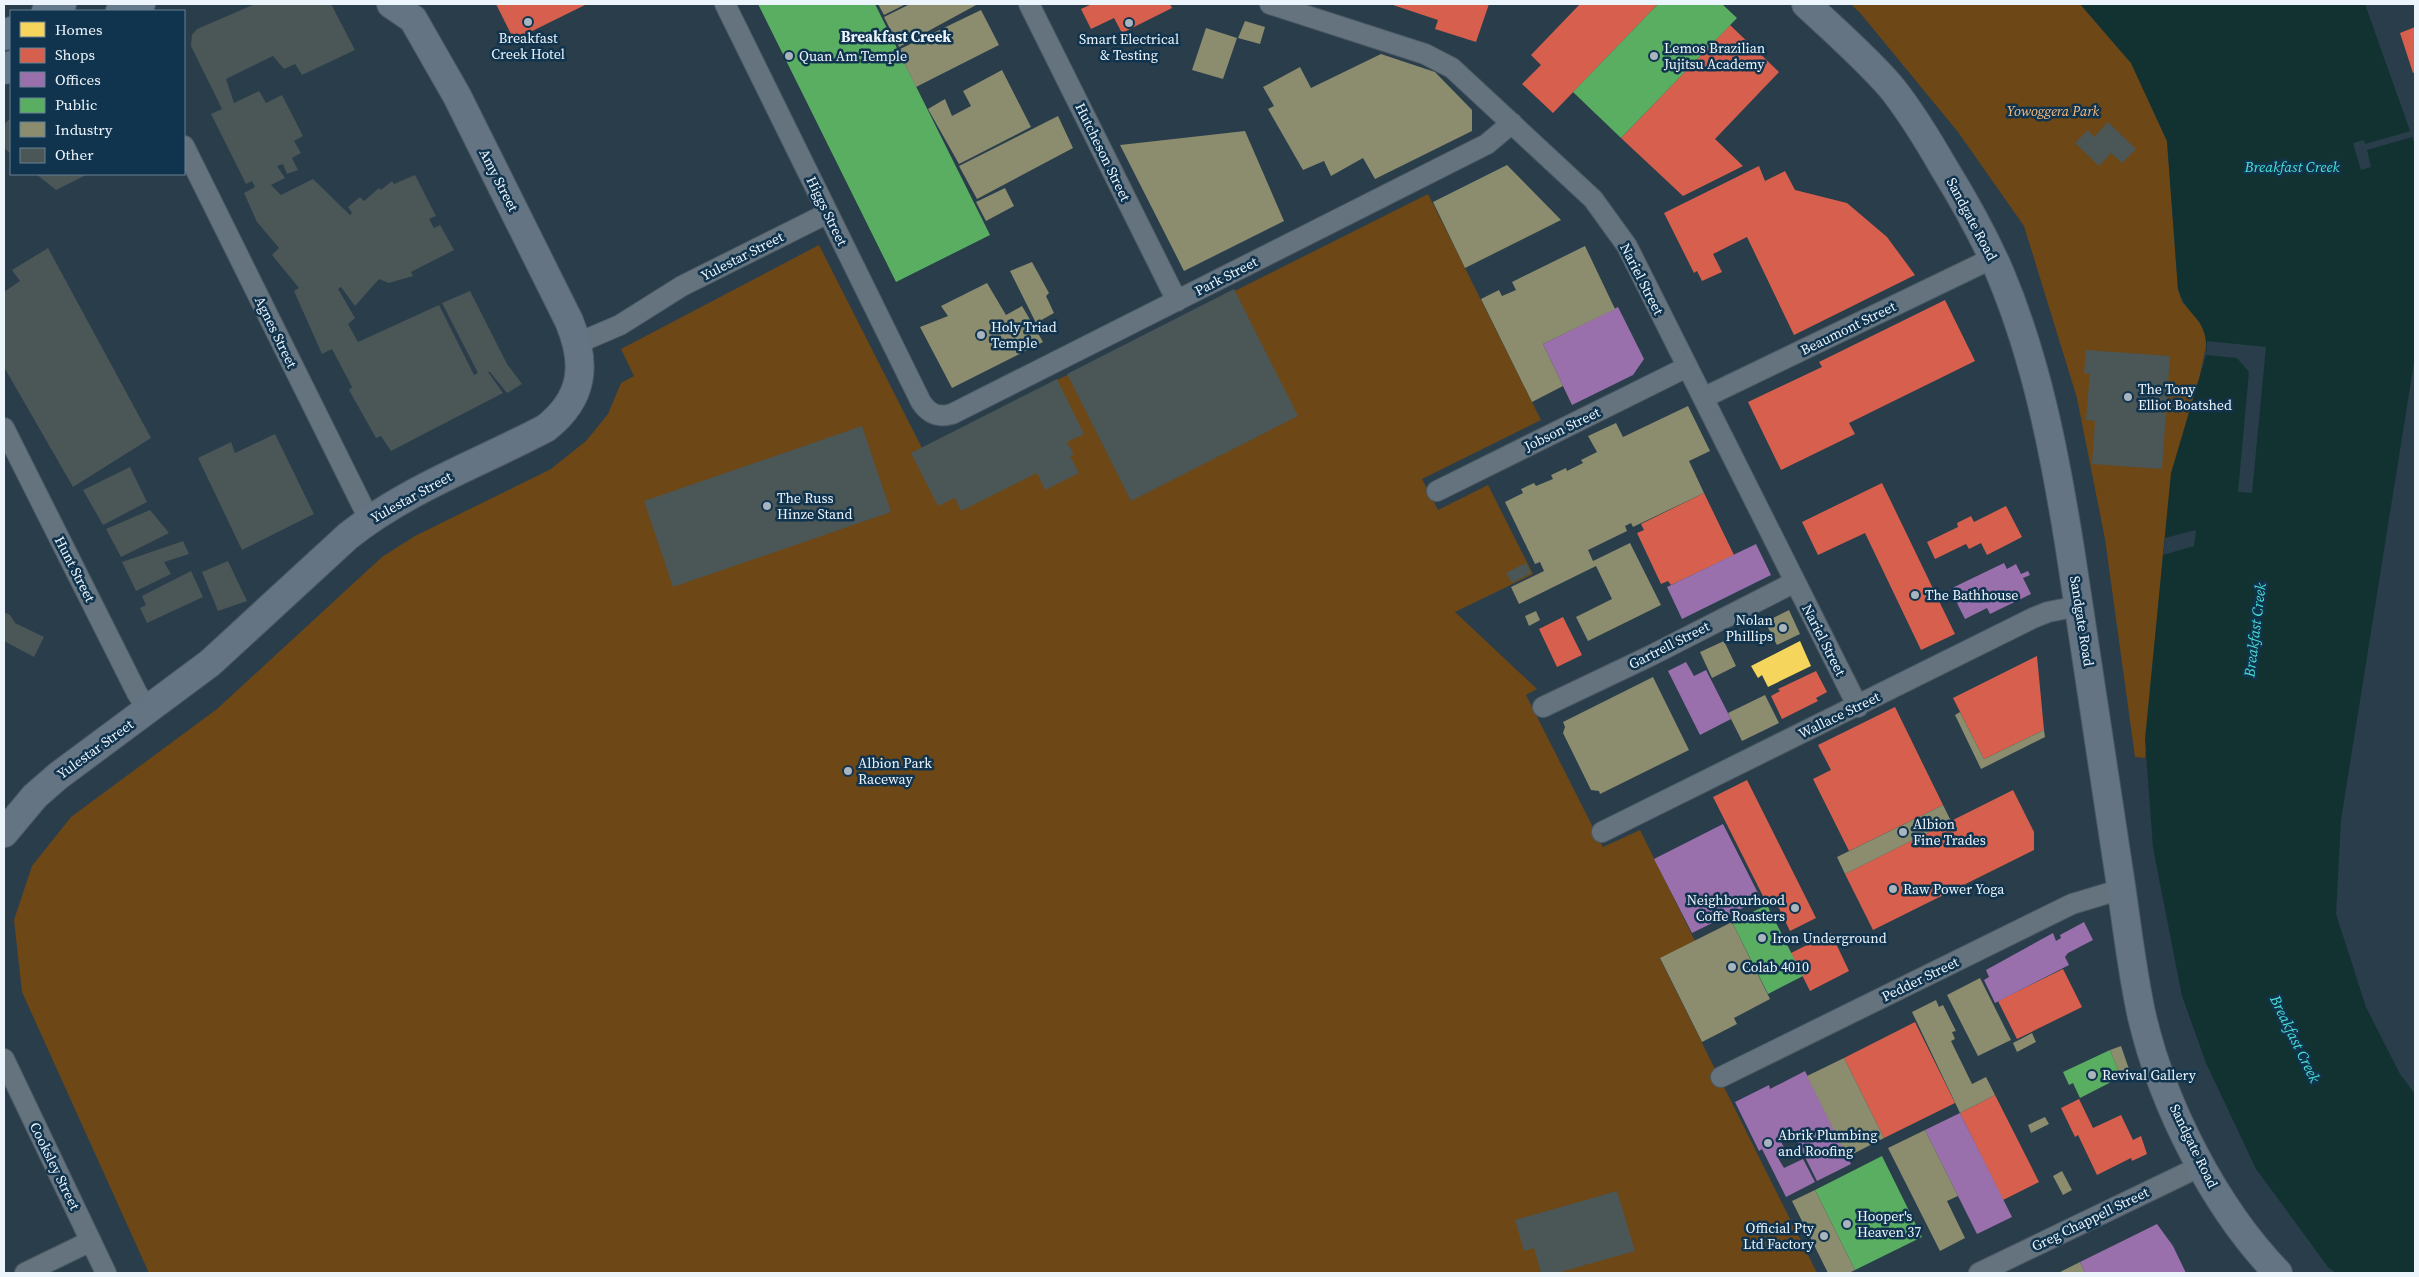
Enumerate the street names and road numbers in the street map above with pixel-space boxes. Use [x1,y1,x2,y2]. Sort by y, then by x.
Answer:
street label: Hutcheson Street [1070,99,1136,205]
street label: Amy Street [475,145,524,215]
street label: Higgs Street [802,173,853,250]
street label: Sandgate Road [1942,174,2002,264]
street label: Yulestar Street [697,226,787,285]
street label: Nariel Street [1615,240,1669,319]
street label: Park Street [1191,251,1261,300]
street label: Agnes Street [250,293,302,372]
street label: Beaumont Street [1797,296,1899,360]
street label: Jobson Street [1520,402,1604,456]
street label: Yulestar Street [367,466,456,528]
street label: Hunt Street [50,533,100,606]
street label: Sandgate Road [2065,574,2099,668]
street label: Nariel Street [1797,601,1851,680]
street label: Gartrell Street [1625,616,1713,674]
street label: Wallace Street [1795,686,1883,743]
street label: Yulestar Street [53,714,138,784]
street label: Pedder Street [1878,952,1962,1006]
street label: Sandgate Road [2165,1101,2223,1191]
street label: Cooksley Street [25,1119,85,1214]
street label: Greg Chappell Street [2028,1182,2152,1256]

